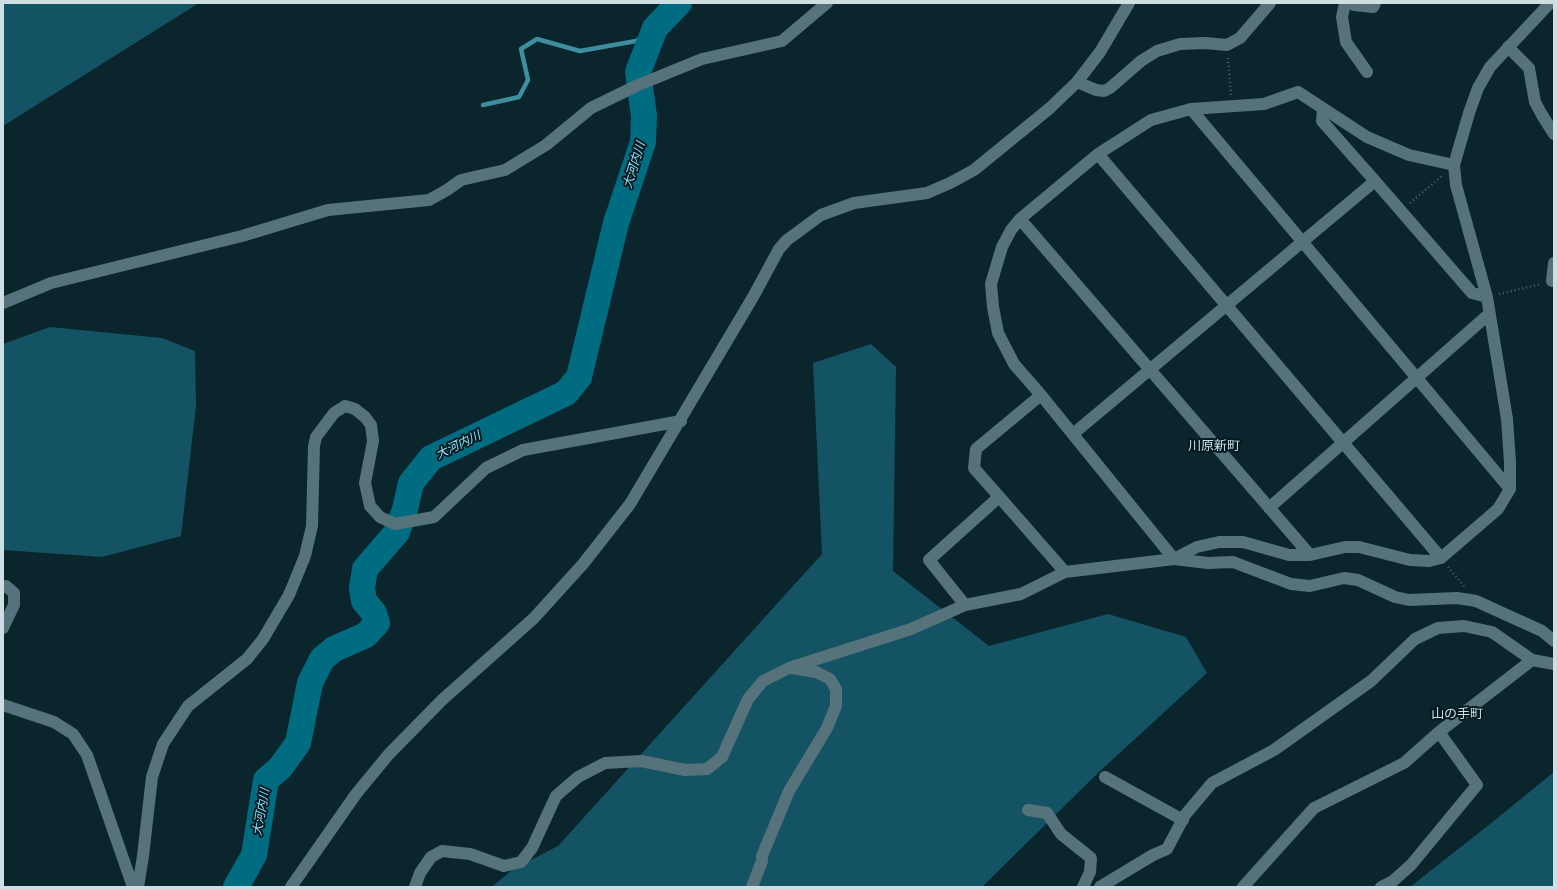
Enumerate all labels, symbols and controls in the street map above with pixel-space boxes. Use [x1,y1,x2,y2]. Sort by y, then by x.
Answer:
water label: 大河内川 [620,140,648,190]
water label: 大河内川 [433,428,483,462]
district label: 川原新町 [1188,438,1240,454]
district label: 山の手町 [1431,706,1483,722]
water label: 大河内川 [250,787,272,837]

